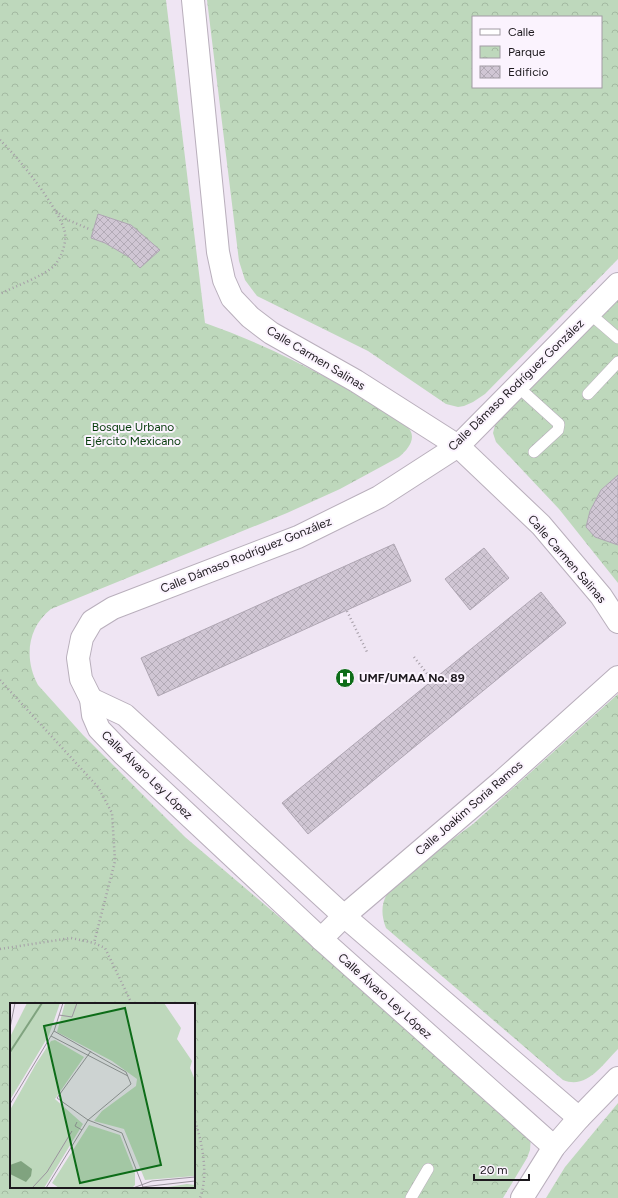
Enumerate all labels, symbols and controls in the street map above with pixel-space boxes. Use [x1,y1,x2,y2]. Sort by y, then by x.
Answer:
legend [472,16,602,88]
text: Calle [508,25,535,39]
text: Parque [508,45,546,59]
text: Edificio [508,65,548,79]
street label: Calle Dámaso Rodríguez González [445,316,587,454]
street label: Calle Carmen Salinas [264,323,368,393]
park label: Bosque Urbano Ejército Mexicano [85,420,181,448]
street label: Calle Carmen Salinas [525,512,609,606]
street label: Calle Dámaso Rodríguez González [158,514,334,596]
hospital icon: UMF/UMAA No. 89 [334,667,356,689]
place label: UMF/UMAA No. 89 [359,671,465,685]
street label: Calle Álvaro Ley López [99,728,196,822]
street label: Calle Joakim Soria Ramos [413,757,526,858]
street label: Calle Álvaro Ley López [335,950,435,1042]
inset map [10,1003,195,1188]
scale bar [474,1156,529,1182]
text: 20 m [480,1163,508,1177]

